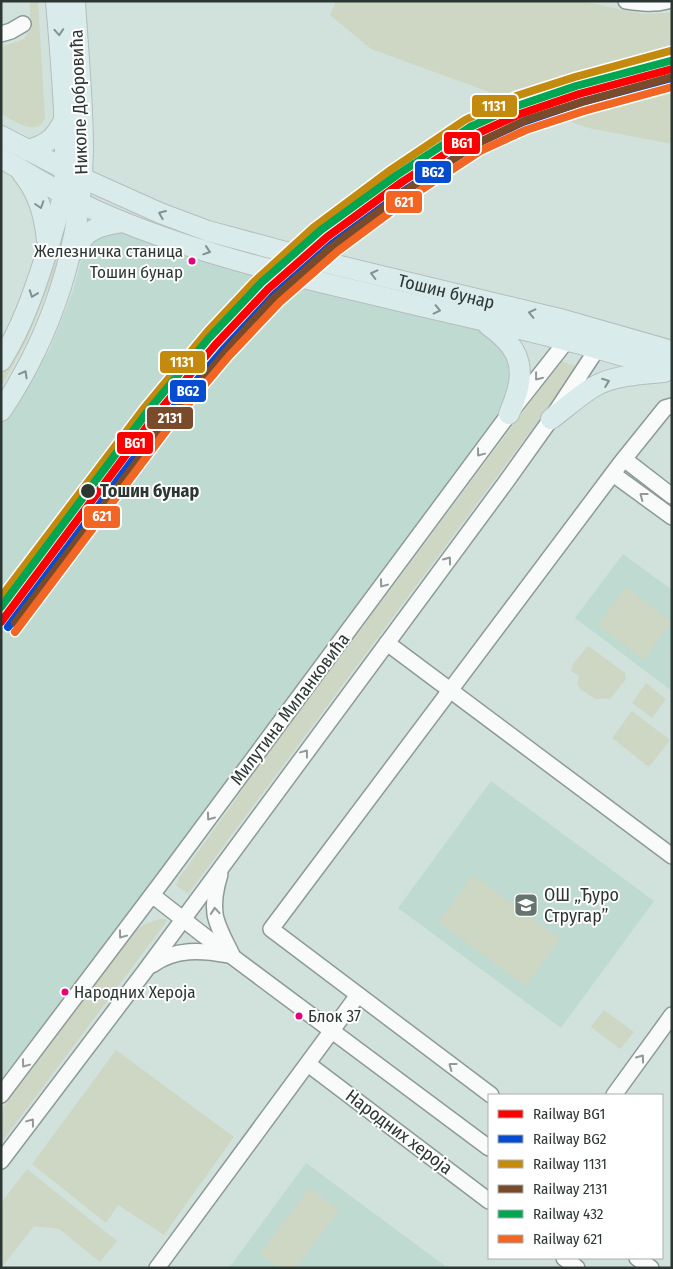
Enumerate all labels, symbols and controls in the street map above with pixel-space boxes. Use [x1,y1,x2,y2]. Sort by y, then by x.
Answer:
one-way arrow [53,28,64,36]
street label: Николе Добровића [65,29,93,175]
line badge: 1131 [471,94,518,118]
text: 1131 [482,98,506,115]
line badge: BG1 [443,131,481,155]
text: BG1 [451,135,473,152]
line badge: BG2 [414,160,452,184]
text: BG2 [422,164,445,181]
line badge: 621 [385,190,423,214]
text: 621 [394,194,414,211]
one-way arrow [34,200,44,208]
one-way arrow [158,209,167,220]
place label: Железничка станица Тошин бунар [34,241,183,283]
one-way arrow [203,246,211,256]
marker: Железничка станица Тошин бунар [187,256,197,266]
street label: Тошин бунар [396,269,497,314]
one-way arrow [371,270,379,280]
one-way arrow [29,289,39,298]
one-way arrow [432,304,441,315]
one-way arrow [528,308,537,318]
line badge: 1131 [159,350,206,374]
text: 1131 [170,354,194,371]
one-way arrow [17,371,27,380]
one-way arrow [534,372,543,381]
one-way arrow [601,377,609,387]
line badge: BG2 [169,379,207,403]
text: BG2 [177,383,200,400]
line badge: 2131 [146,406,194,430]
text: 2131 [157,410,182,427]
line badge: BG1 [116,431,154,455]
text: BG1 [124,435,146,452]
one-way arrow [477,447,486,457]
place label: Тошин бунар [100,480,199,502]
marker: Тошин бунар [79,482,97,500]
one-way arrow [640,493,649,501]
line badge: 621 [83,505,121,529]
text: 621 [92,508,112,525]
one-way arrow [442,556,451,566]
one-way arrow [380,578,389,588]
street label: Милутина Миланковића [226,629,354,789]
one-way arrow [299,749,308,759]
one-way arrow [207,811,216,821]
place label: ОШ „Ђуро Стругар” [544,884,619,927]
school or university icon: ОШ „Ђуро Стругар” [513,892,539,918]
one-way arrow [210,906,221,914]
one-way arrow [120,929,128,938]
place label: Народних Хероја [74,982,196,1003]
marker: Народних Хероја [60,987,70,997]
place label: Блок 37 [308,1006,361,1027]
marker: Блок 37 [294,1011,304,1021]
one-way arrow [635,1054,644,1064]
one-way arrow [22,1058,30,1067]
one-way arrow [448,1063,458,1072]
street label: Народних хероја [341,1085,457,1179]
legend [488,1094,663,1259]
text: Railway BG1 [533,1105,605,1123]
one-way arrow [25,1119,33,1128]
text: Railway BG2 [533,1130,607,1148]
text: Railway 1131 [533,1155,607,1173]
text: Railway 2131 [533,1180,607,1198]
text: Railway 432 [533,1205,604,1223]
text: Railway 621 [533,1230,603,1248]

